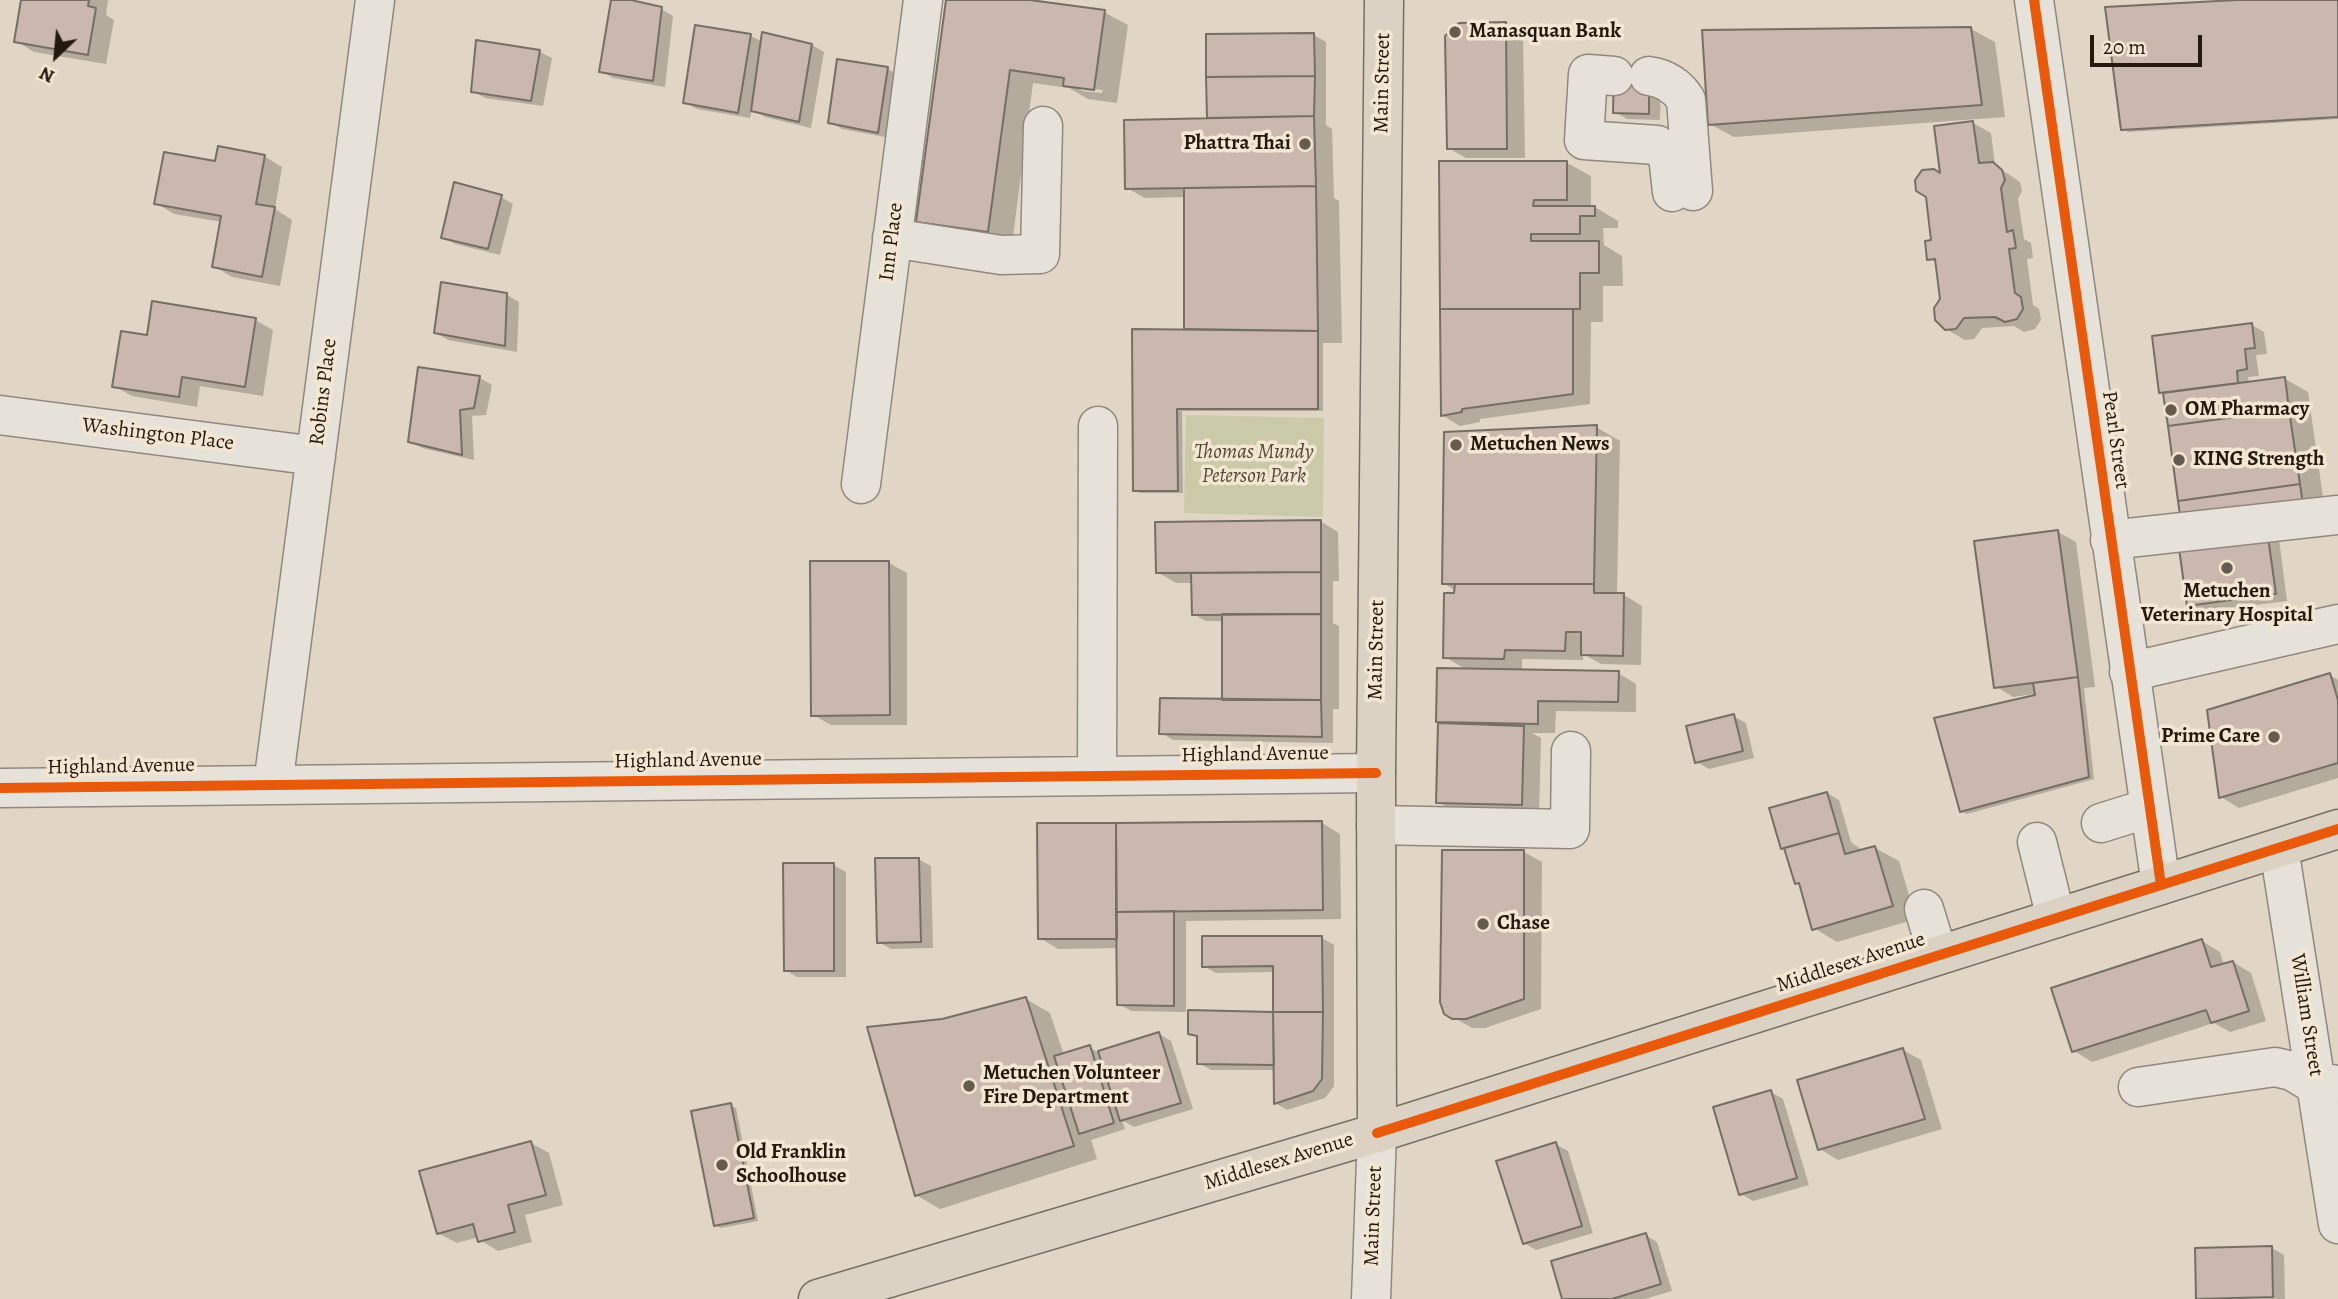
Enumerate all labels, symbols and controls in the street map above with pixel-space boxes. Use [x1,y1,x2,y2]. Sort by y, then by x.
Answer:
place label: Manasquan Bank [1469,19,1621,45]
north arrow [21,21,91,91]
scale bar [2093,21,2205,65]
marker: Manasquan Bank [1447,24,1463,40]
street label: Main Street [1370,32,1396,134]
text: 20 m [2103,33,2146,61]
text: N [35,60,59,90]
place label: Phattra Thai [1183,131,1291,157]
marker: Phattra Thai [1297,136,1313,152]
street label: Inn Place [875,201,909,283]
street label: Robins Place [305,337,343,447]
street label: Pearl Street [2096,389,2134,491]
place label: OM Pharmacy [2185,397,2309,423]
marker: OM Pharmacy [2163,402,2179,418]
street label: Washington Place [81,413,235,457]
place label: Metuchen News [1470,432,1610,458]
marker: Metuchen News [1448,437,1464,453]
park label: Thomas Mundy Peterson Park [1194,440,1314,490]
place label: KING Strength [2193,447,2324,473]
marker: KING Strength [2171,452,2187,468]
marker: Metuchen Veterinary Hospital [2219,560,2235,576]
place label: Metuchen Veterinary Hospital [2141,579,2313,629]
street label: Main Street [1364,599,1390,701]
place label: Prime Care [2161,724,2260,750]
marker: Prime Care [2266,729,2282,745]
street label: Highland Avenue [1181,741,1329,769]
street label: Highland Avenue [614,747,762,775]
street label: Highland Avenue [47,753,195,781]
place label: Chase [1497,911,1550,937]
marker: Chase [1475,916,1491,932]
street label: Middlesex Avenue [1774,927,1928,999]
street label: William Street [2284,952,2328,1078]
place label: Metuchen Volunteer Fire Department [983,1061,1160,1111]
marker: Metuchen Volunteer Fire Department [961,1078,977,1094]
street label: Middlesex Avenue [1201,1127,1357,1197]
place label: Old Franklin Schoolhouse [736,1140,847,1190]
marker: Old Franklin Schoolhouse [714,1157,730,1173]
street label: Main Street [1360,1165,1388,1267]

